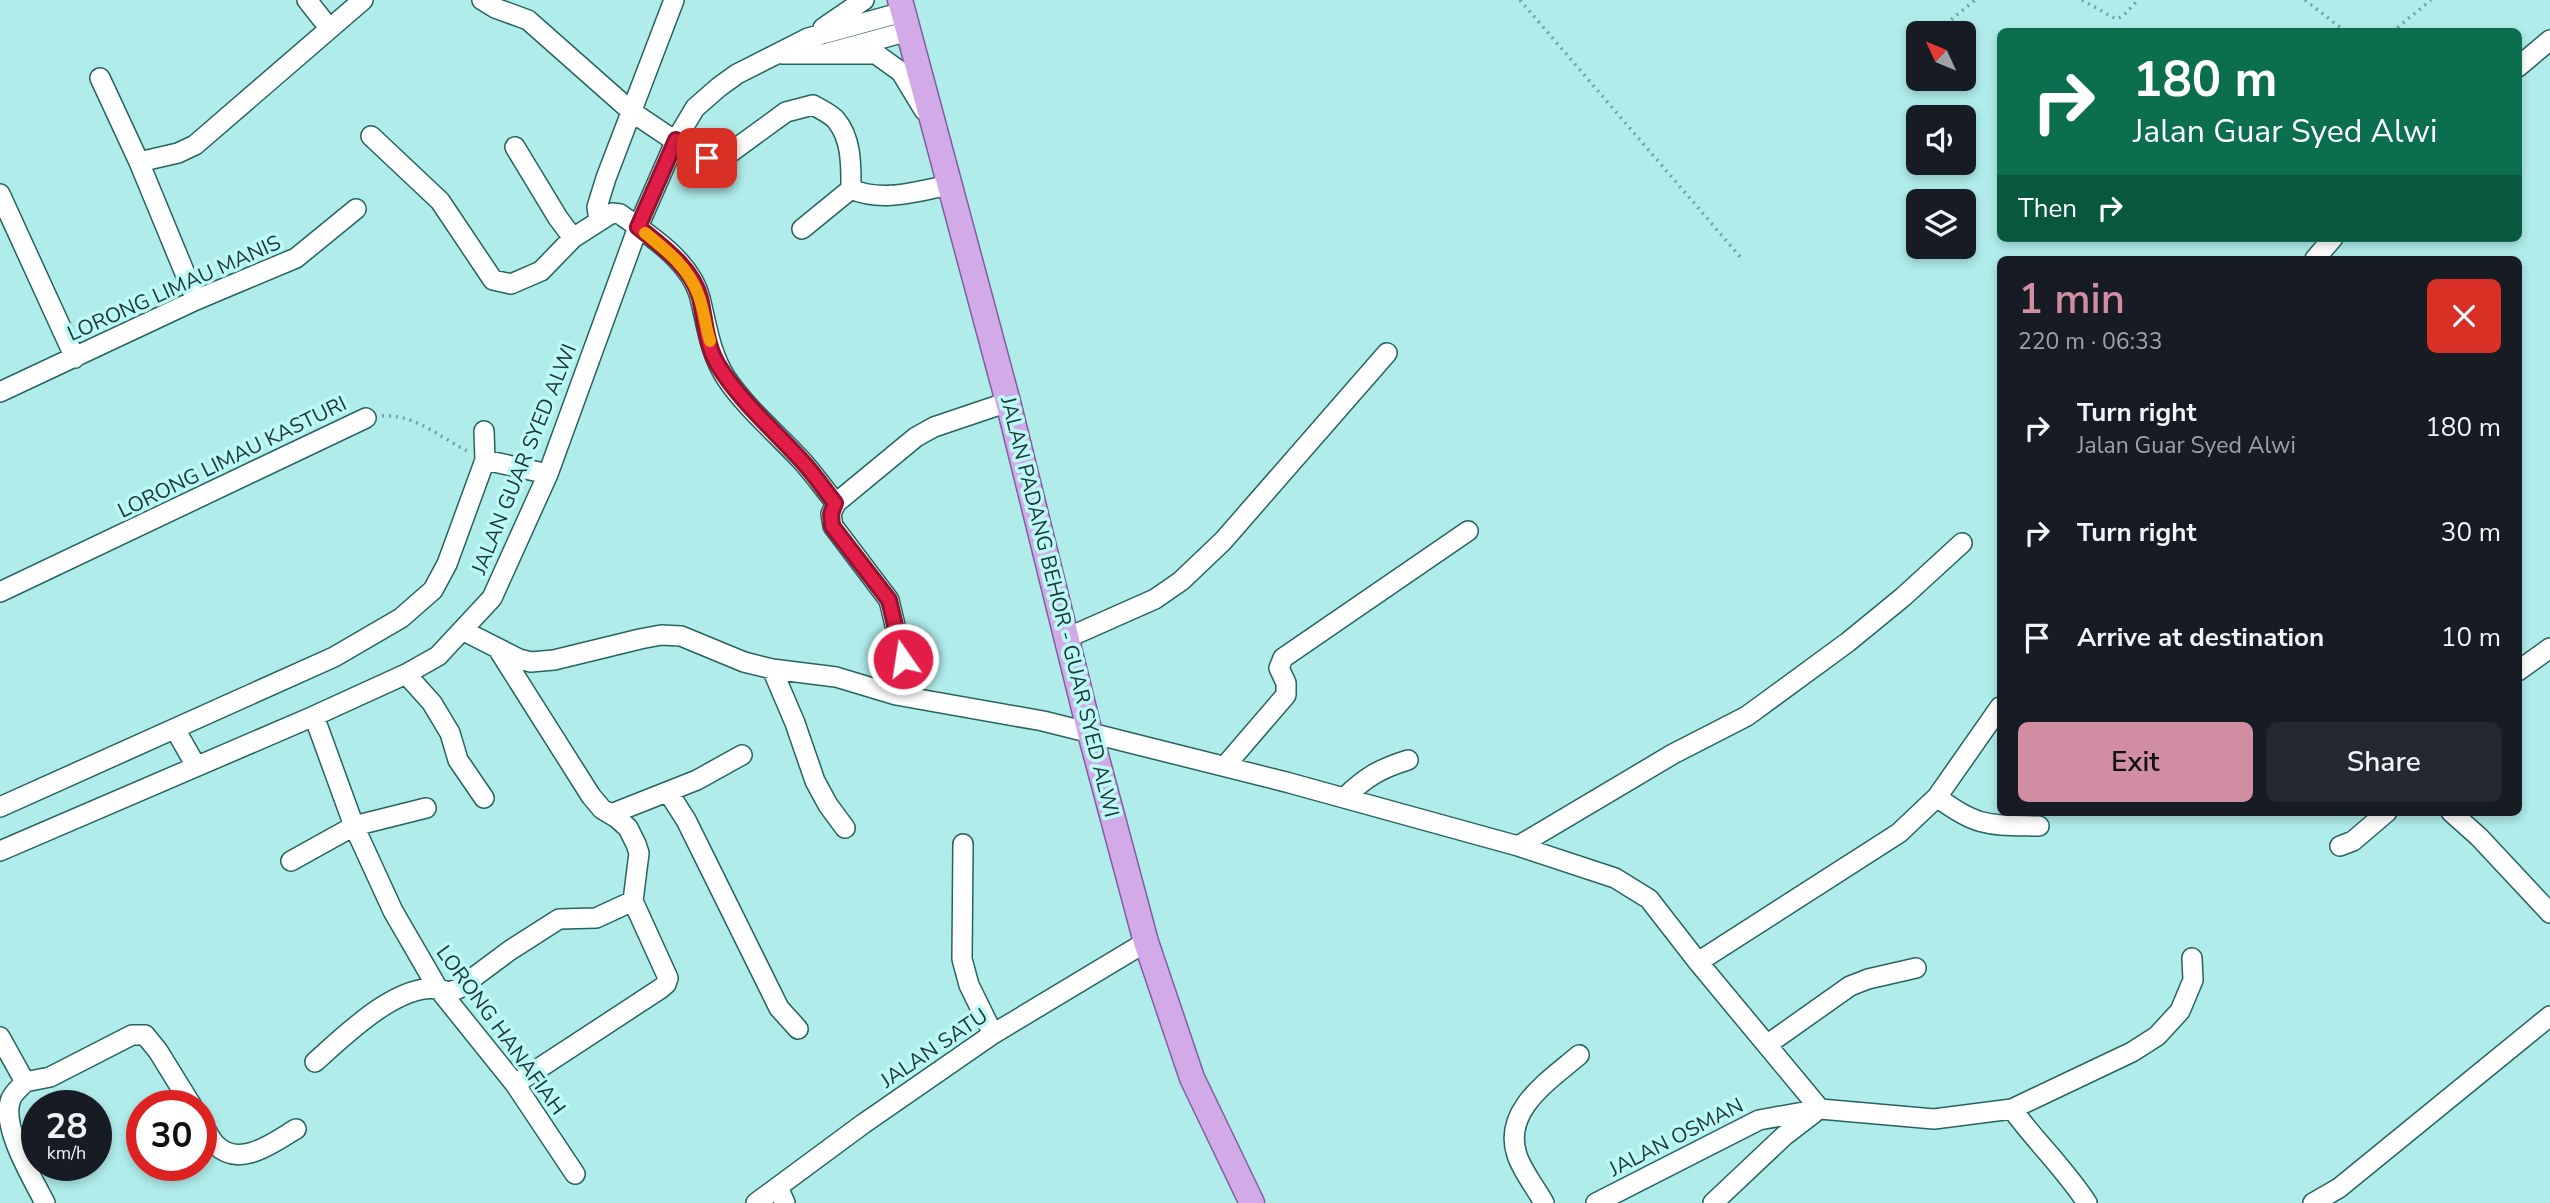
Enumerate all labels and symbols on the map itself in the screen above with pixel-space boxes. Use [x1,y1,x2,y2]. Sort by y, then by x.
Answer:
north arrow [1906,21,1976,91]
pin [677,128,737,188]
street label: LORONG LIMAU MANIS [63,228,285,348]
street label: JALAN GUAR SYED ALWI [464,340,583,579]
street label: LORONG LIMAU KASTURI [113,389,351,525]
street label: JALAN PADANG BEHOR - GUAR SYED ALWI [994,393,1126,820]
position arrow [866,622,940,696]
street label: LORONG HANAFIAH [430,940,572,1120]
street label: JALAN SATU [874,1002,993,1095]
speed limit sign: 30 [126,1090,217,1181]
street label: JALAN OSMAN [1603,1091,1748,1183]

